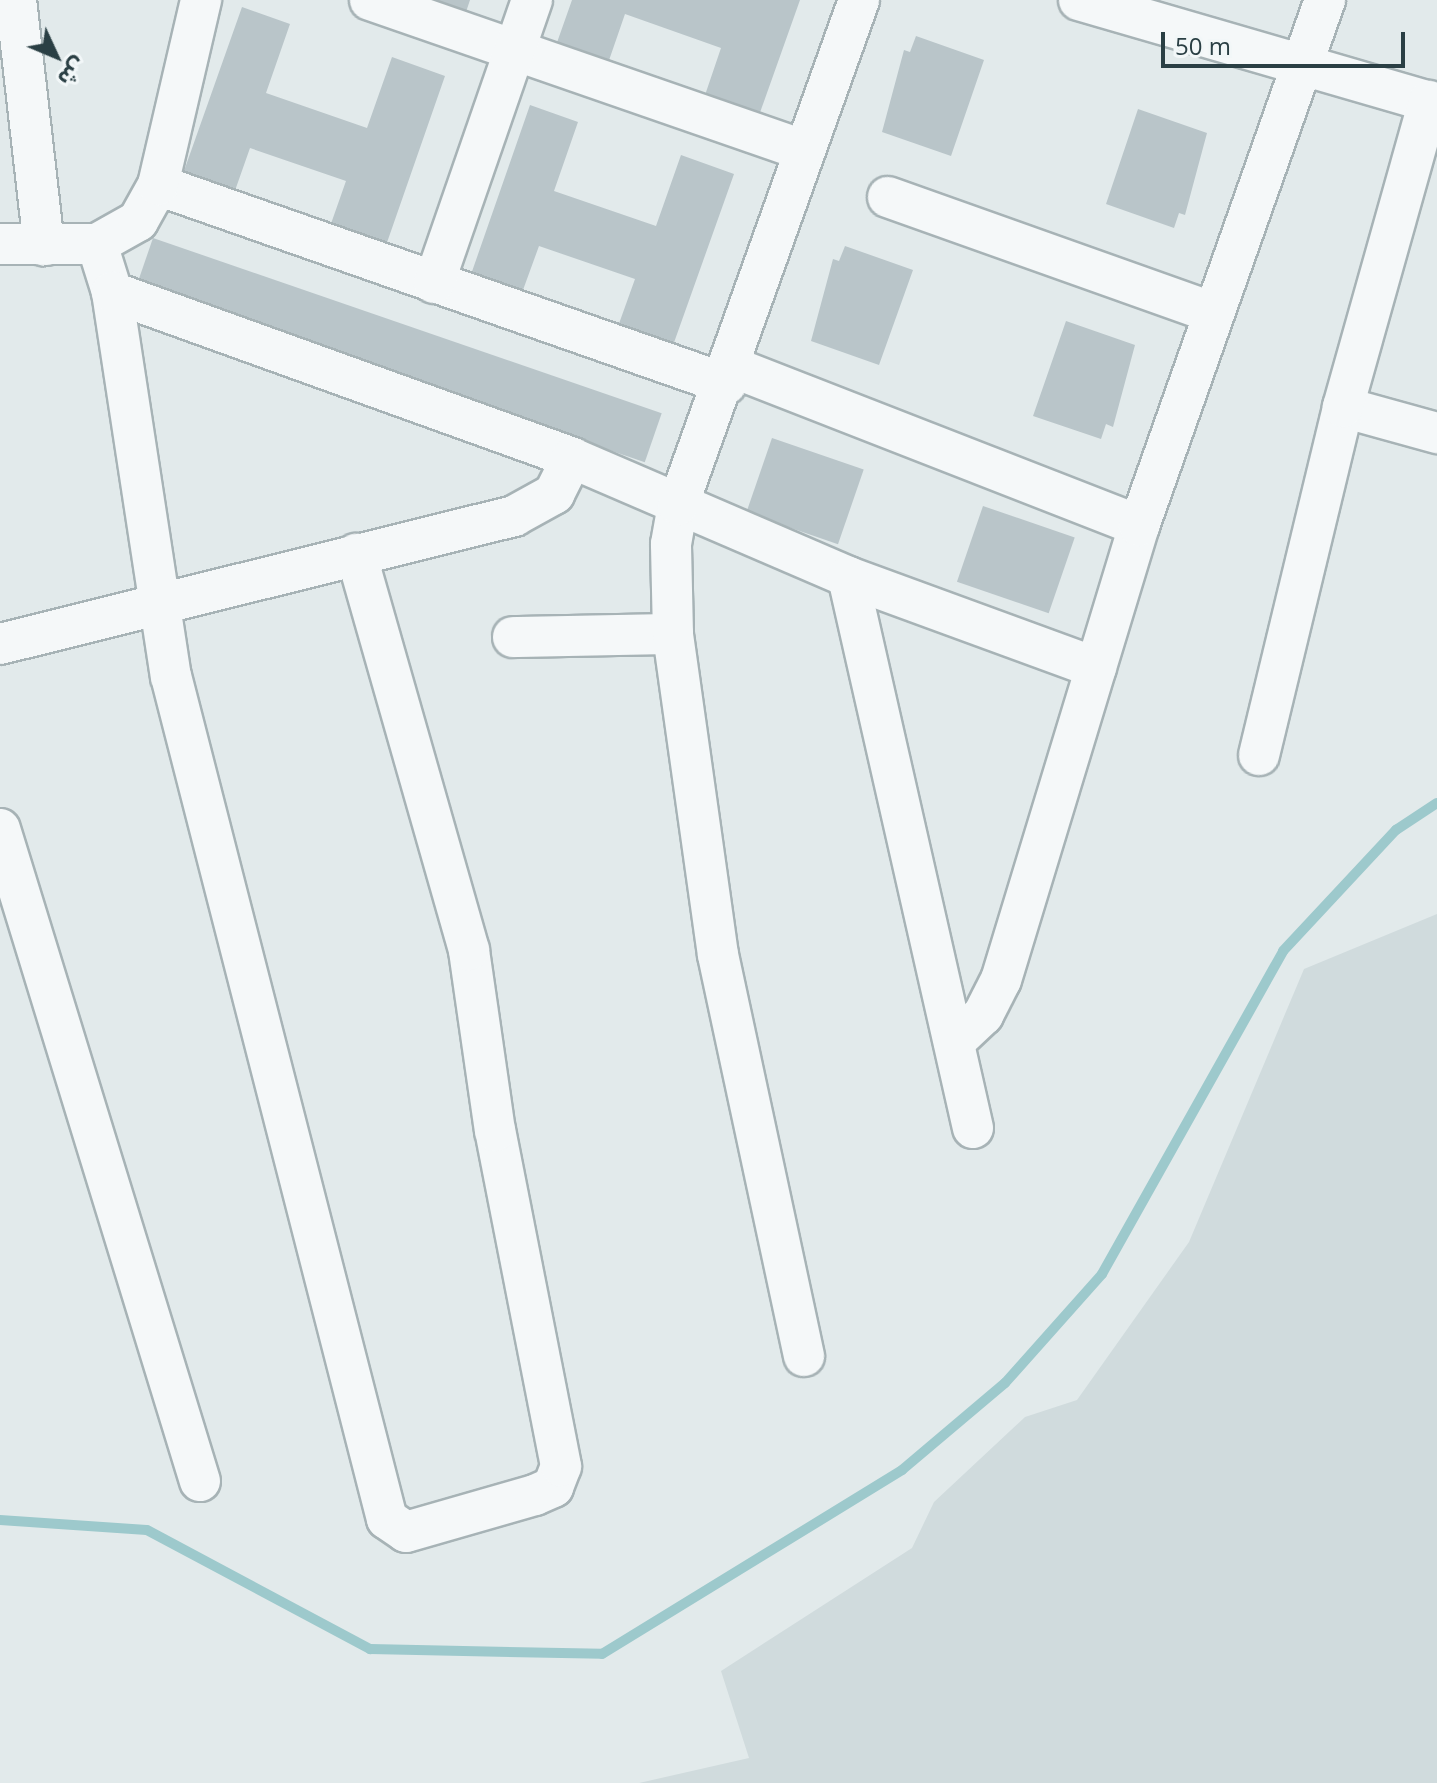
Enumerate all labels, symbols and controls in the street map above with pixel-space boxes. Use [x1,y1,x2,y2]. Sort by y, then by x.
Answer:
north arrow [16,16,96,96]
scale bar [1165,16,1409,66]
text: 50 m [1175,29,1231,62]
text: ش [52,51,95,94]

